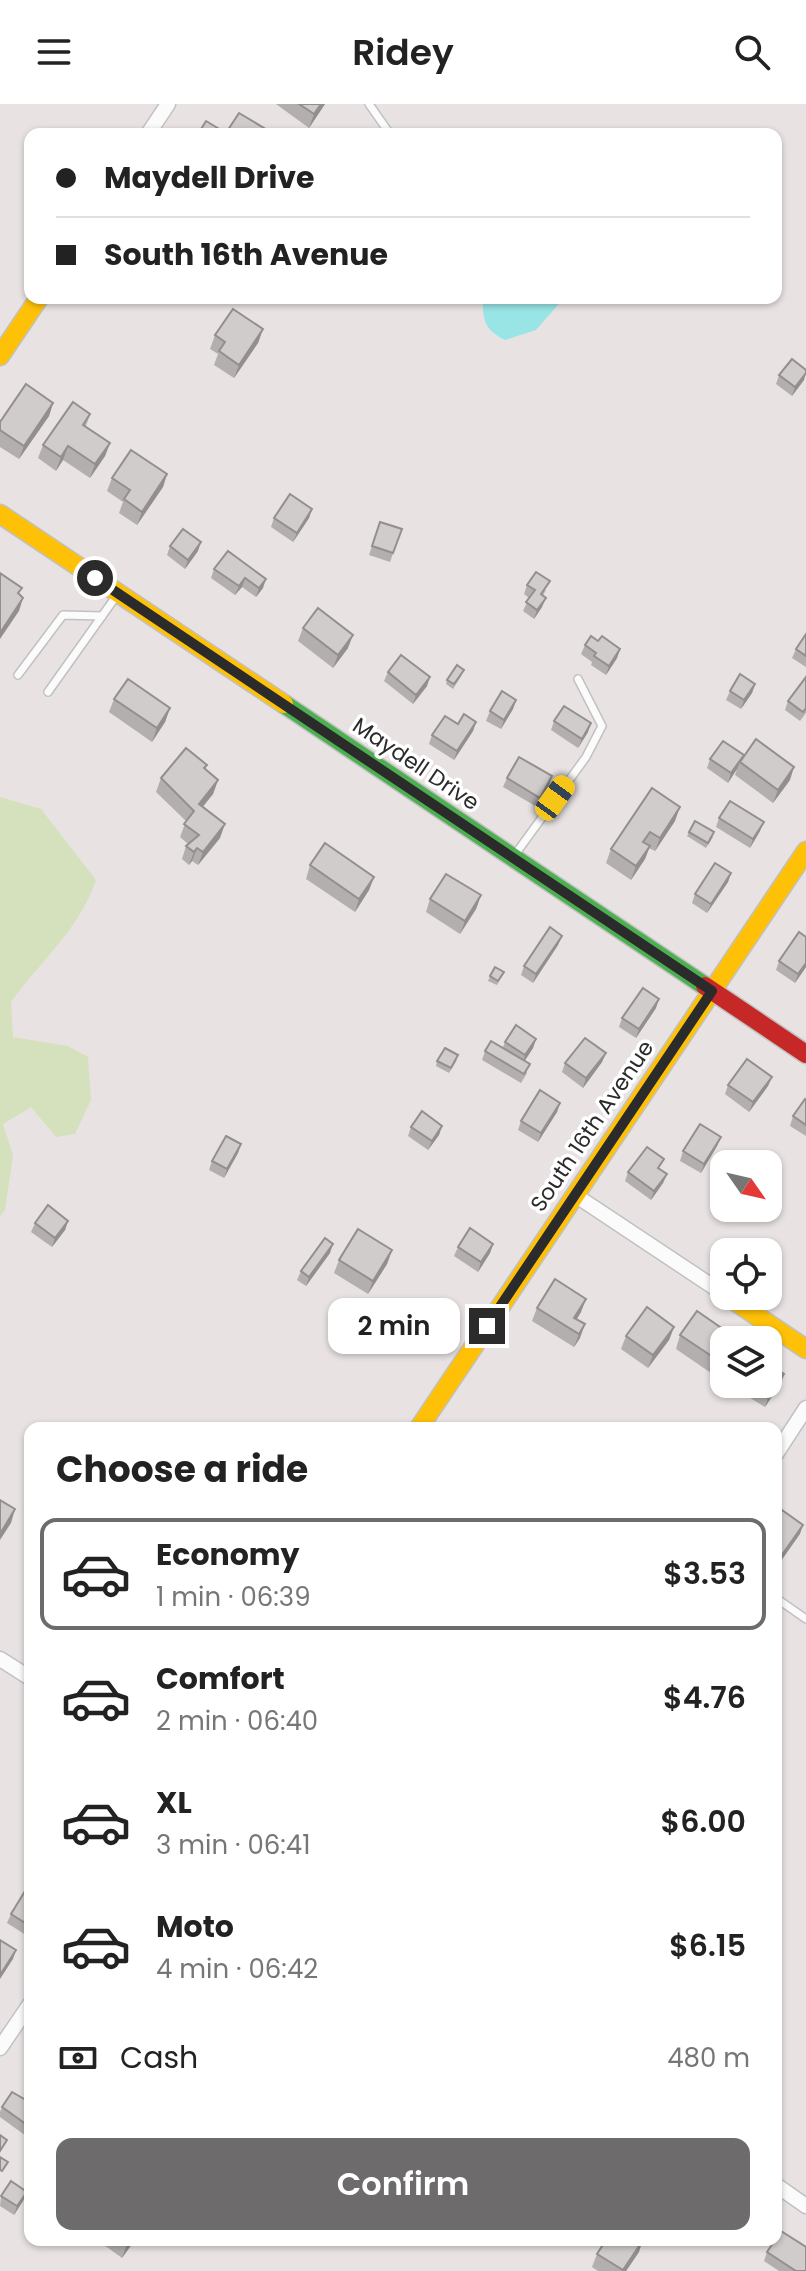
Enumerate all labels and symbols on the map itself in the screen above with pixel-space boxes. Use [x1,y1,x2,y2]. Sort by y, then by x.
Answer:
route start [77,560,113,596]
street label: Maydell Drive [347,710,485,818]
car [531,772,579,824]
street label: South 16th Avenue [523,1034,661,1218]
north arrow [710,1150,782,1222]
callout: 2 min [327,1298,459,1354]
route end [469,1308,505,1344]

